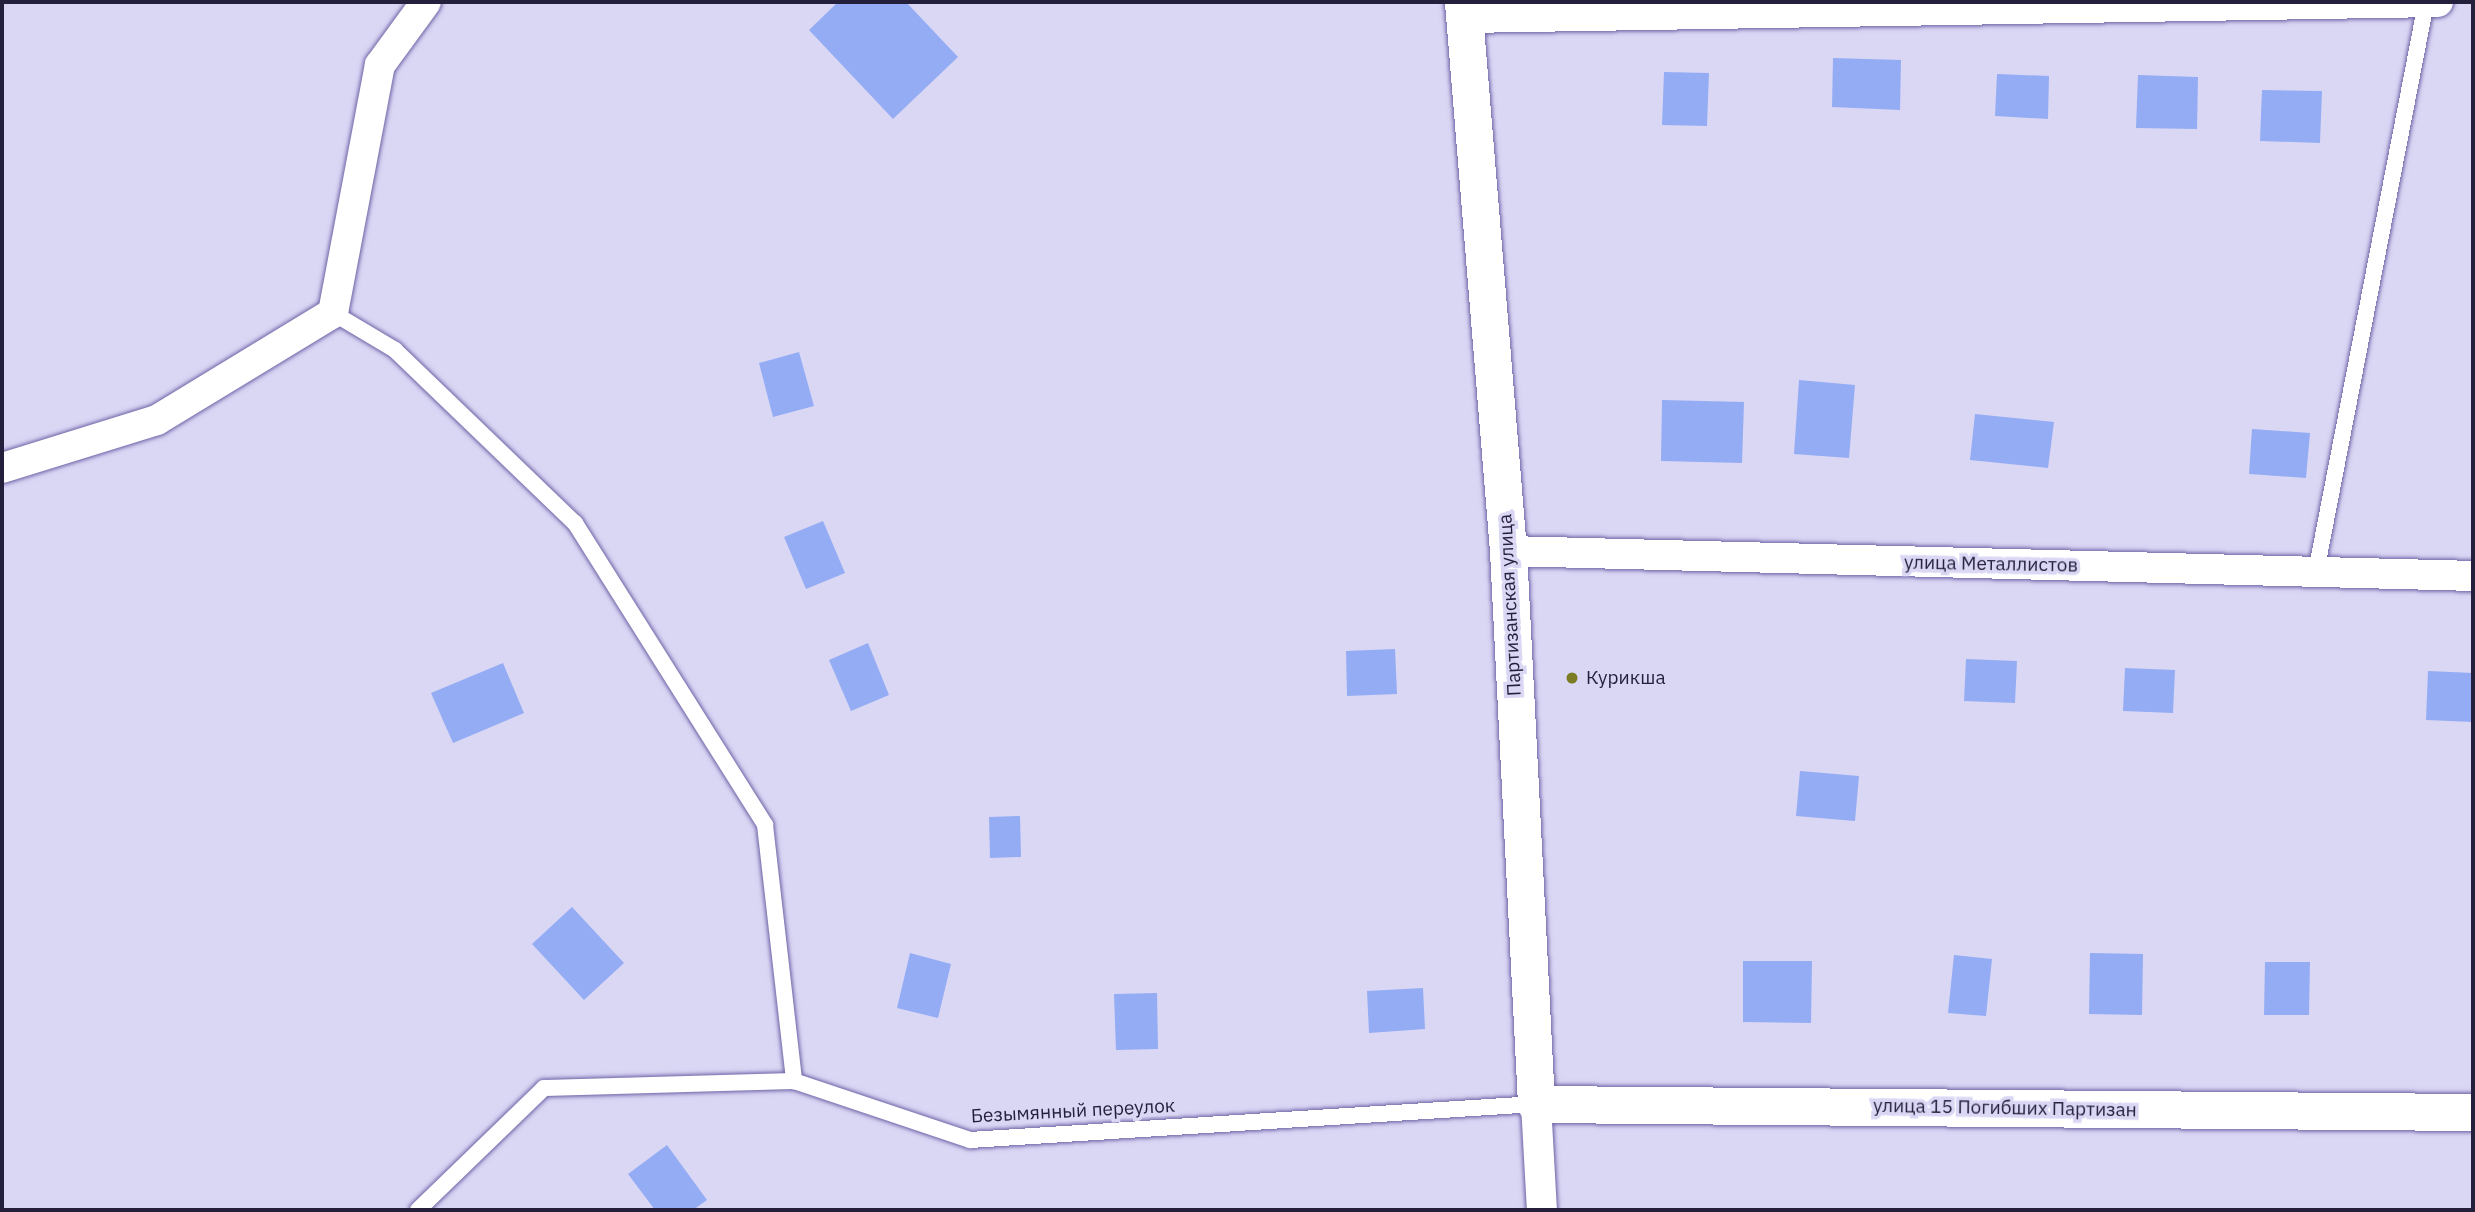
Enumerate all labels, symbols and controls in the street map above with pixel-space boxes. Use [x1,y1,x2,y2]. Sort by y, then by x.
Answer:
street label: Партизанская улица [1494,513,1526,697]
street label: улица Металлистов [1904,551,2078,577]
place label: Курикша [1586,667,1666,689]
marker: Курикша [1564,670,1580,686]
street label: Безымянный переулок [970,1094,1176,1128]
street label: улица 15 Погибших Партизан [1873,1094,2137,1122]

